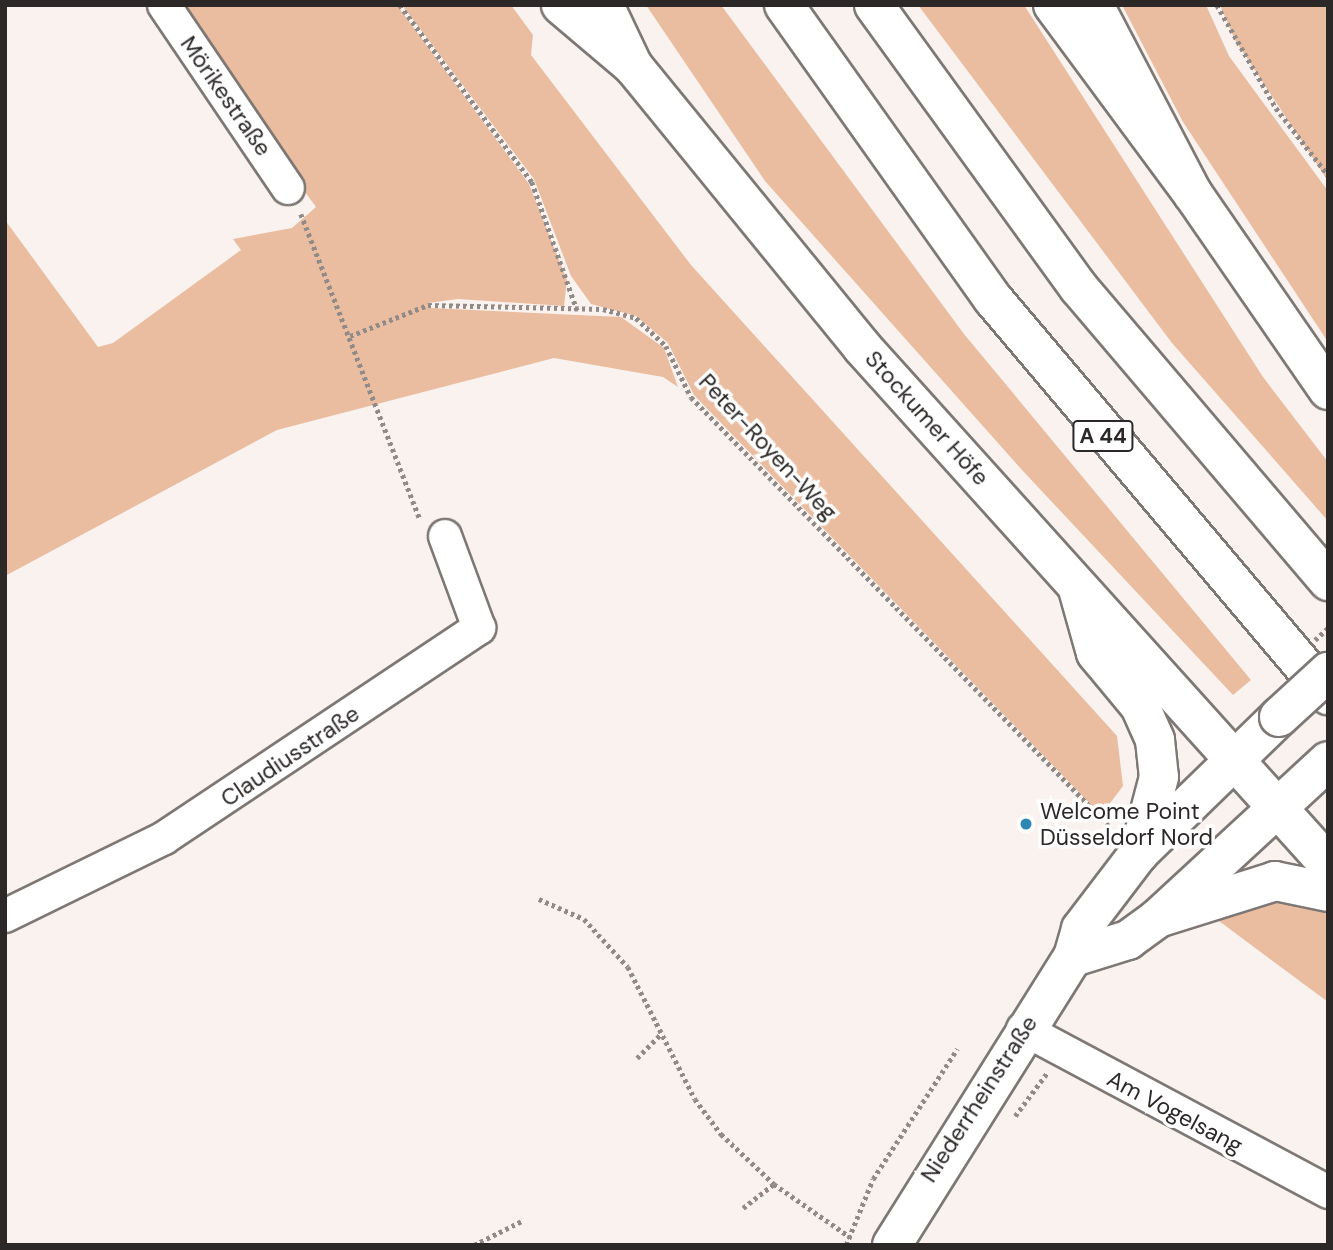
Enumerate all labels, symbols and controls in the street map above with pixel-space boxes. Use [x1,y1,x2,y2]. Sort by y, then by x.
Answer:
street label: Mörikestraße [175,31,277,161]
street label: Stockumer Höfe [859,345,995,491]
street label: Peter-Royen-Weg [693,368,843,526]
road number: A 44 [1072,418,1134,453]
street label: Claudiusstraße [216,700,364,812]
place label: Welcome Point Düsseldorf Nord [1040,797,1213,851]
marker: Welcome Point Düsseldorf Nord [1018,816,1034,832]
street label: Niederrheinstraße [915,1011,1043,1187]
street label: Am Vogelsang [1102,1065,1248,1159]

